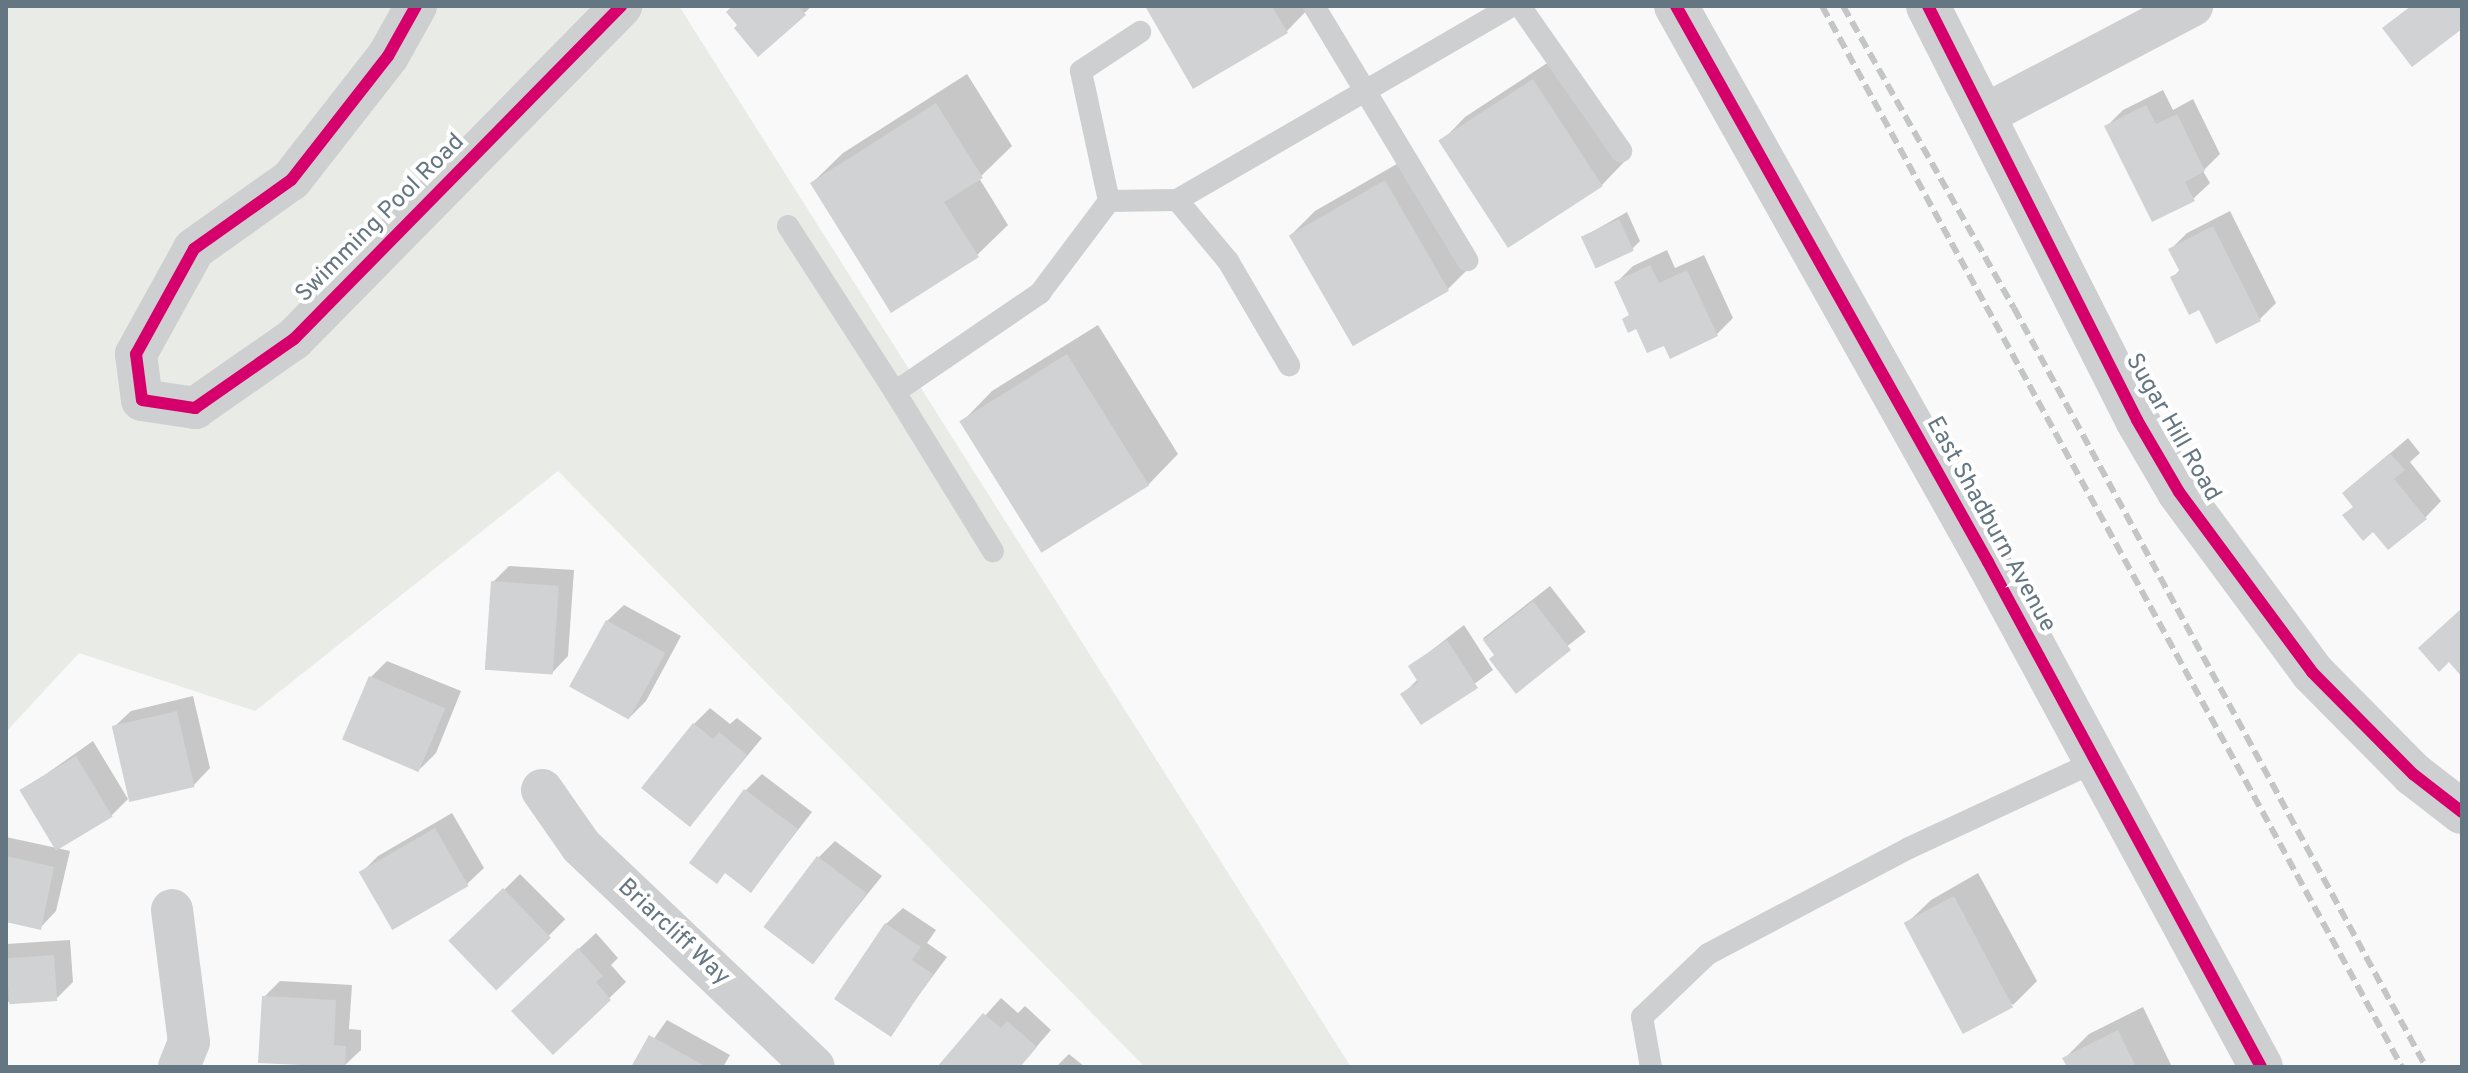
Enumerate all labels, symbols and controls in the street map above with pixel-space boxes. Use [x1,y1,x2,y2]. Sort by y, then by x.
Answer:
street label: Swimming Pool Road [291,129,471,309]
street label: Sugar Hill Road [2118,349,2226,507]
street label: East Shadburn Avenue [1919,412,2061,638]
street label: Briarcliff Way [611,873,735,993]

